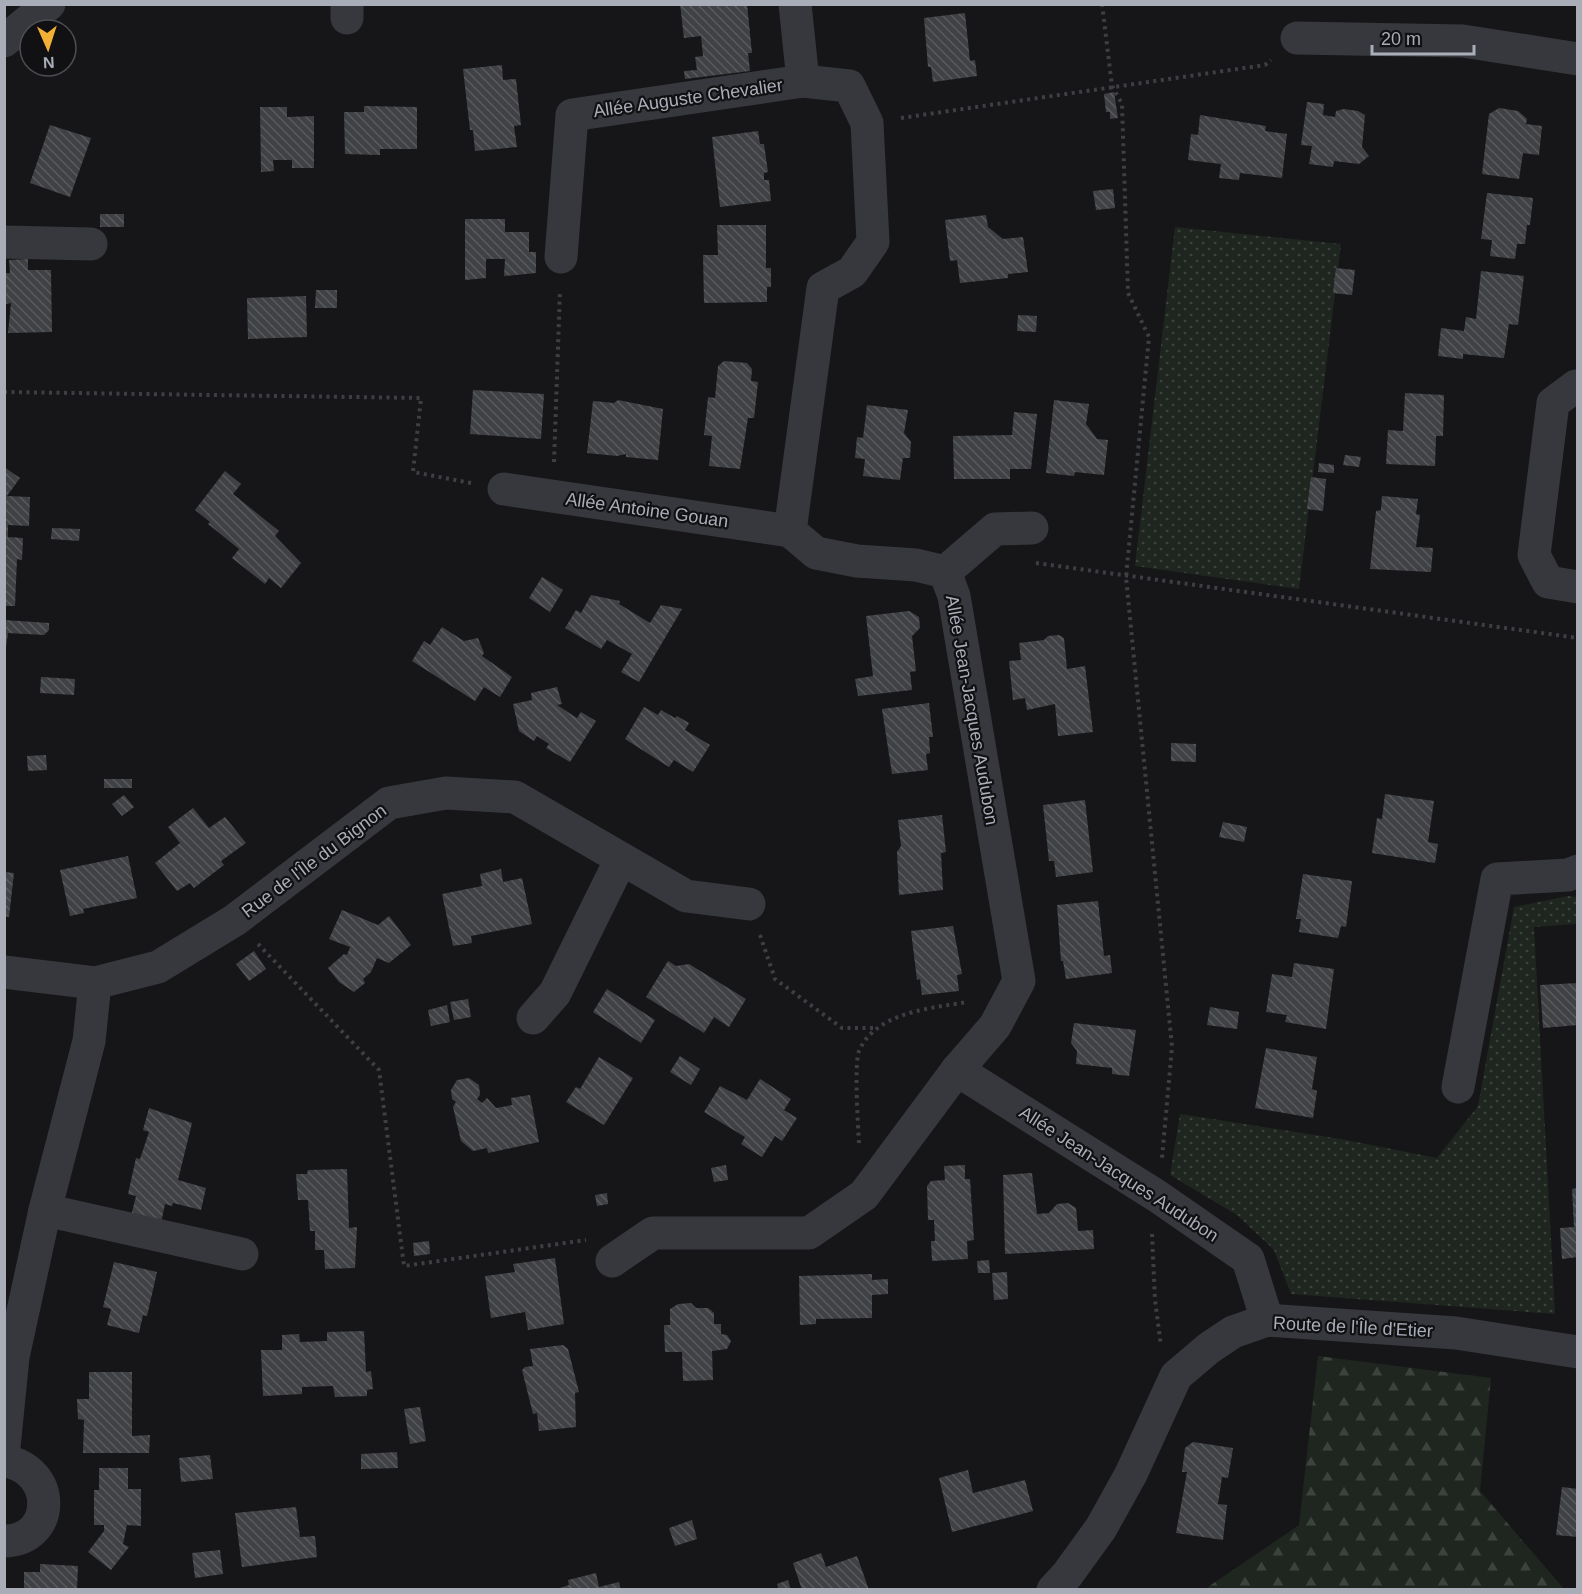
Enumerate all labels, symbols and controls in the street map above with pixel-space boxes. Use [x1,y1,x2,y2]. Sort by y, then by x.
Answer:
north arrow [18,18,78,78]
scale bar [1372,18,1474,56]
text: 20 m [1381,29,1421,49]
text: N [43,54,55,71]
street label: Allée Auguste Chevalier [592,75,784,121]
street label: Allée Antoine Gouan [564,489,730,531]
street label: Allée Jean-Jacques Audubon [942,593,1002,827]
street label: Rue de l'Île du Bignon [238,800,390,922]
street label: Allée Jean-Jacques Audubon [1016,1102,1222,1246]
street label: Route de l'Île d'Etier [1273,1313,1433,1341]

